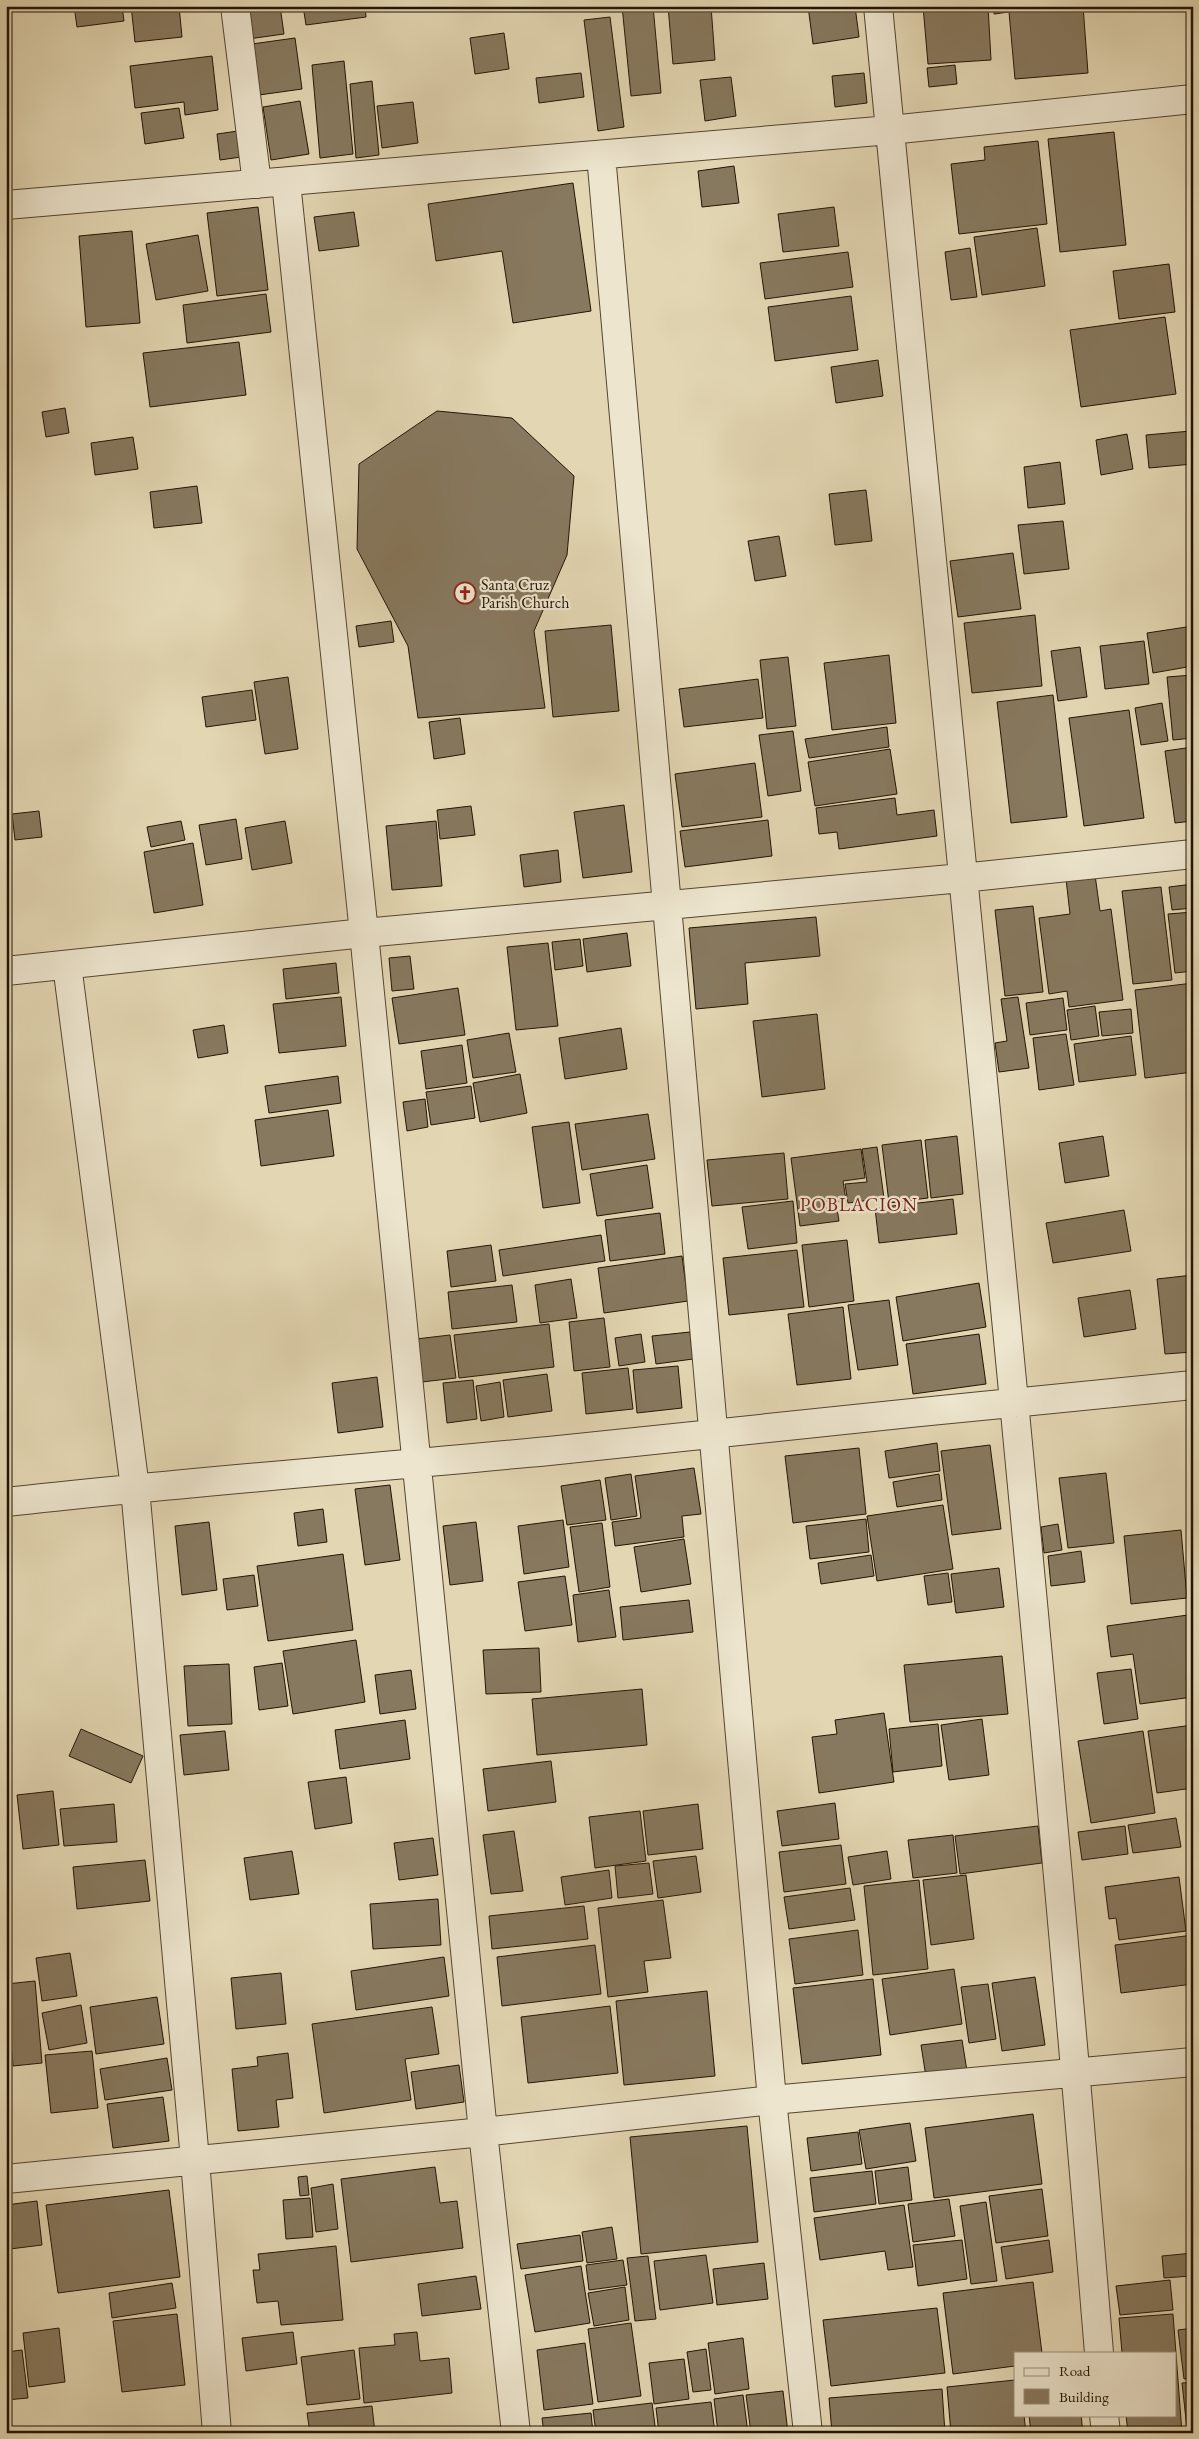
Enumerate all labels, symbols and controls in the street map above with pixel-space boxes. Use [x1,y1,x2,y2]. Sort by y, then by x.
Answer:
place label: Santa Cruz Parish Church [481,574,569,613]
church icon: Santa Cruz Parish Church [453,581,477,605]
district label: POBLACION [800,1192,918,1217]
legend [1014,2352,1176,2416]
text: Road [1059,2361,1091,2380]
text: Building [1059,2387,1109,2406]

